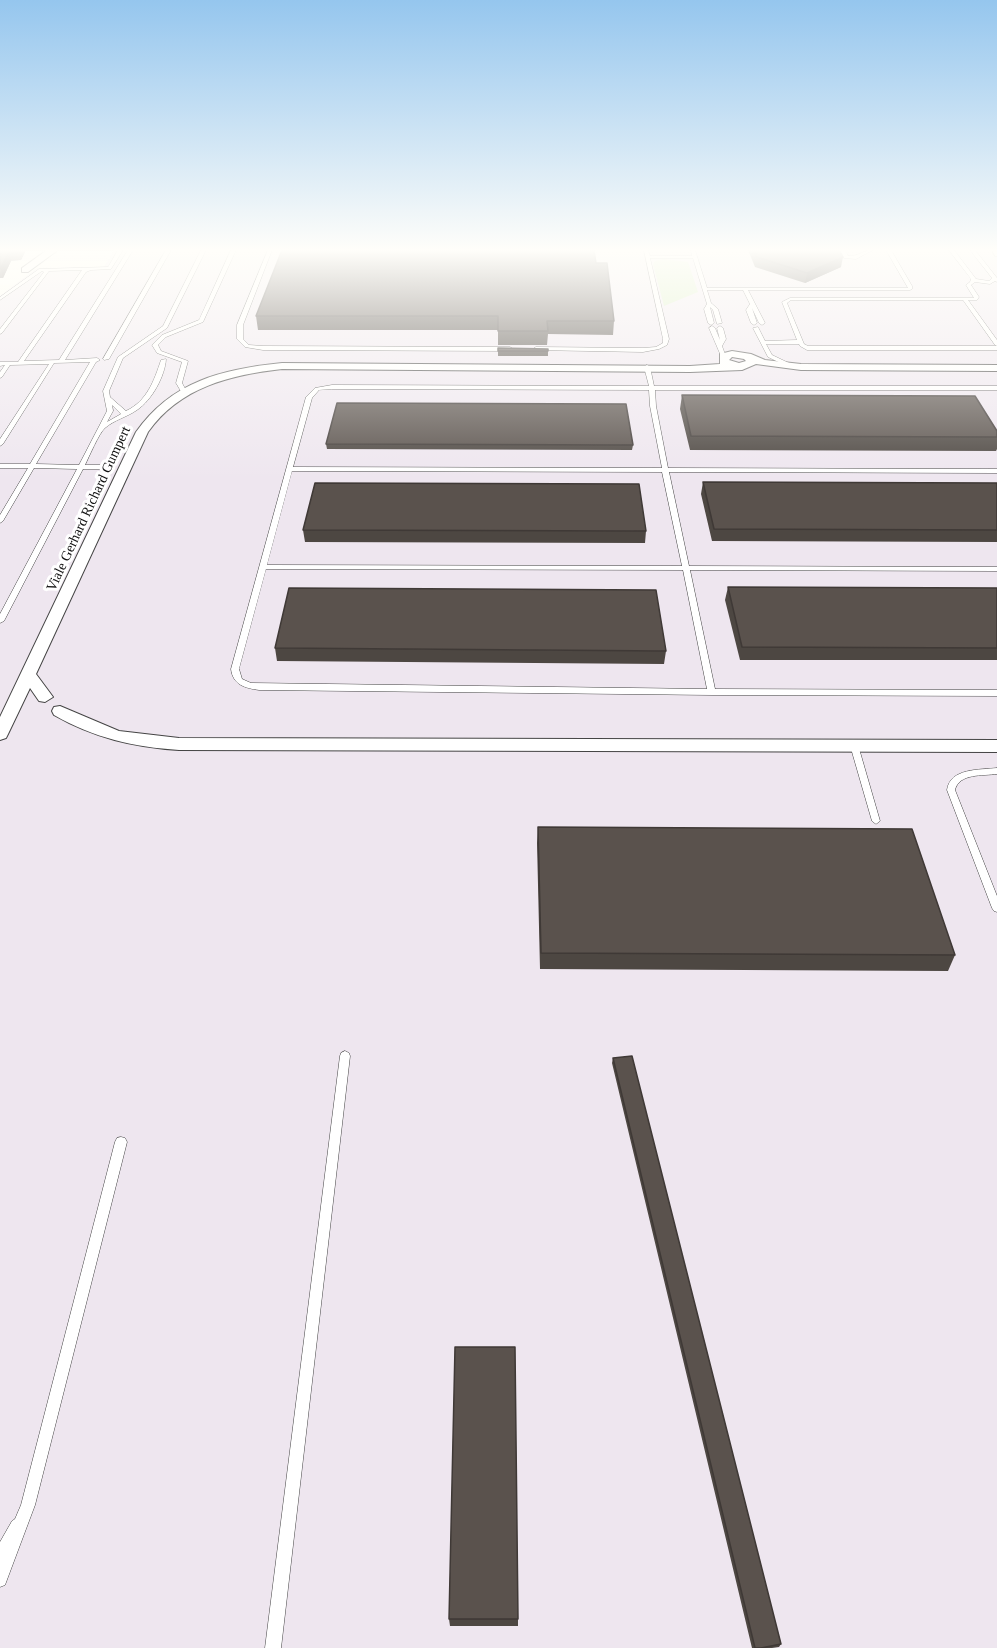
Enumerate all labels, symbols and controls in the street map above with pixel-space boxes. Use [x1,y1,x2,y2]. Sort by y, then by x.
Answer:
street label: Viale Gerhard Richard Gumpert [43,424,135,594]

